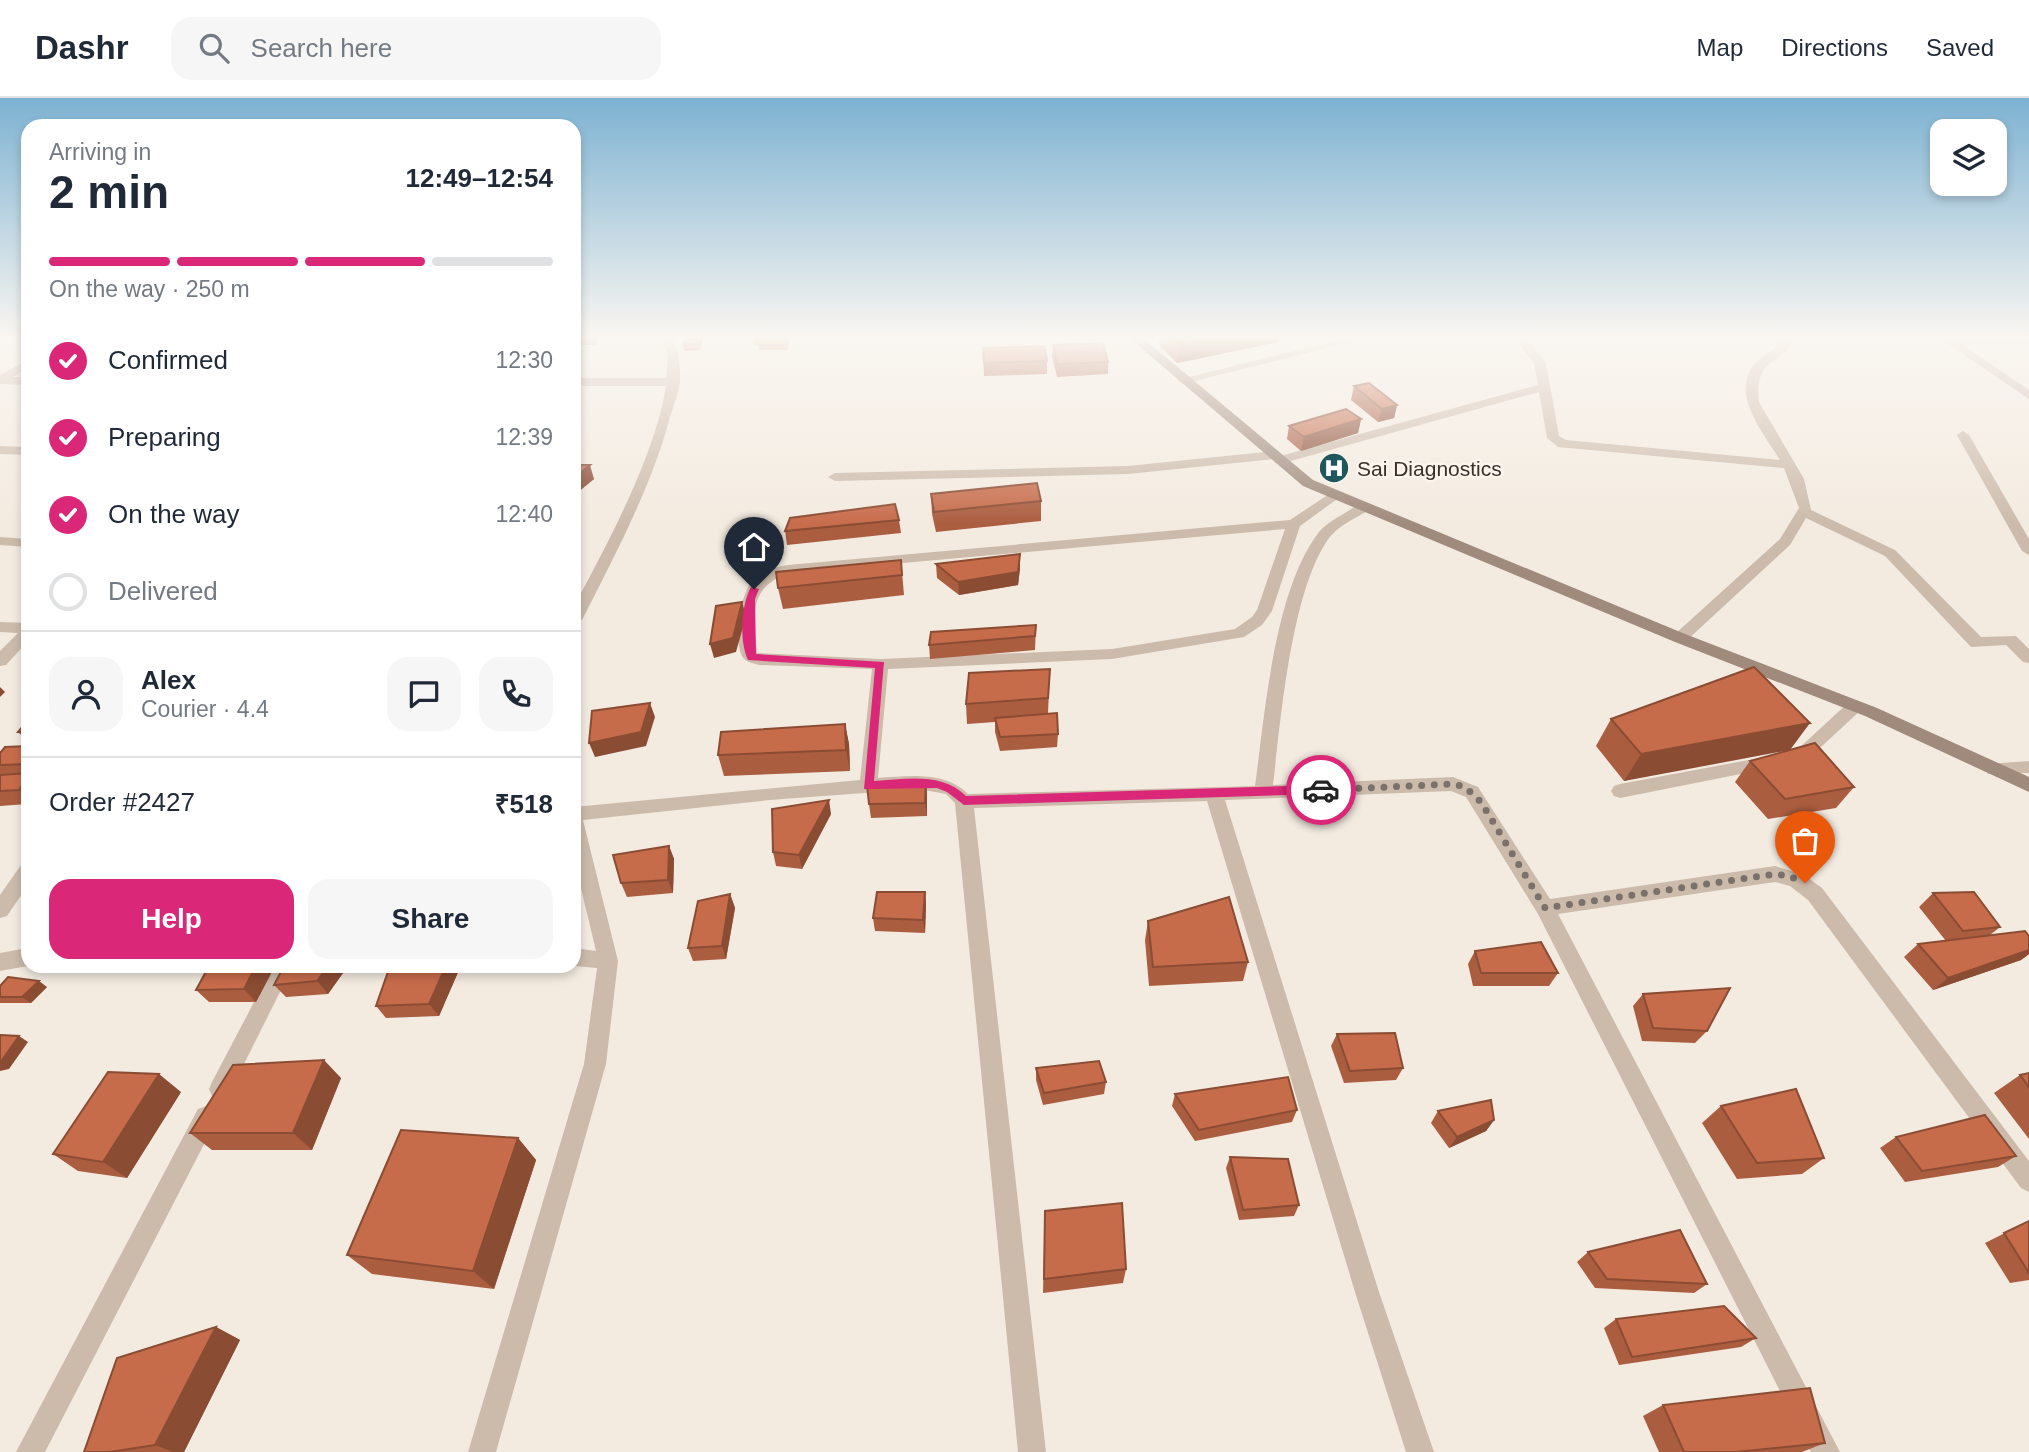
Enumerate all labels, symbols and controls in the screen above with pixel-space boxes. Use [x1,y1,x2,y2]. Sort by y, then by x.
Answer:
search box [171,17,661,80]
text: Dashr [35,29,129,66]
icon: search [195,29,233,67]
text: Search here [251,33,392,63]
text: Map [1697,34,1743,61]
text: Directions [1781,34,1888,61]
text: Saved [1926,34,1994,61]
map controls [1930,119,2007,196]
button: layers [1930,119,2007,196]
text: Arriving in [49,139,151,165]
text: 12:49–12:54 [406,163,553,193]
text: 2 min [49,166,169,218]
text: On the way · 250 m [49,276,250,302]
icon: check [49,342,87,380]
text: Confirmed [108,345,228,375]
text: 12:30 [495,347,553,373]
icon: check [49,419,87,457]
text: Preparing [108,422,221,452]
text: 12:39 [495,424,553,450]
hospital icon: Sai Diagnostics [1317,451,1351,485]
place label: Sai Diagnostics [1357,457,1502,480]
icon: check [49,496,87,534]
text: On the way [108,499,240,529]
text: 12:40 [495,501,553,527]
pin [724,517,784,589]
icon: home [735,528,773,566]
text: Delivered [108,576,218,606]
button: person [49,657,123,731]
button: chat [387,657,461,731]
button: phone [479,657,553,731]
text: Alex [141,665,196,695]
text: Courier · 4.4 [141,696,269,722]
courier [1286,755,1356,825]
icon: car [1302,771,1340,809]
text: Order #2427 [49,787,195,817]
text: ₹518 [495,789,553,819]
pin [1775,811,1835,883]
icon: bag [1786,822,1824,860]
button: Help [49,879,294,959]
button: Share [308,879,553,959]

